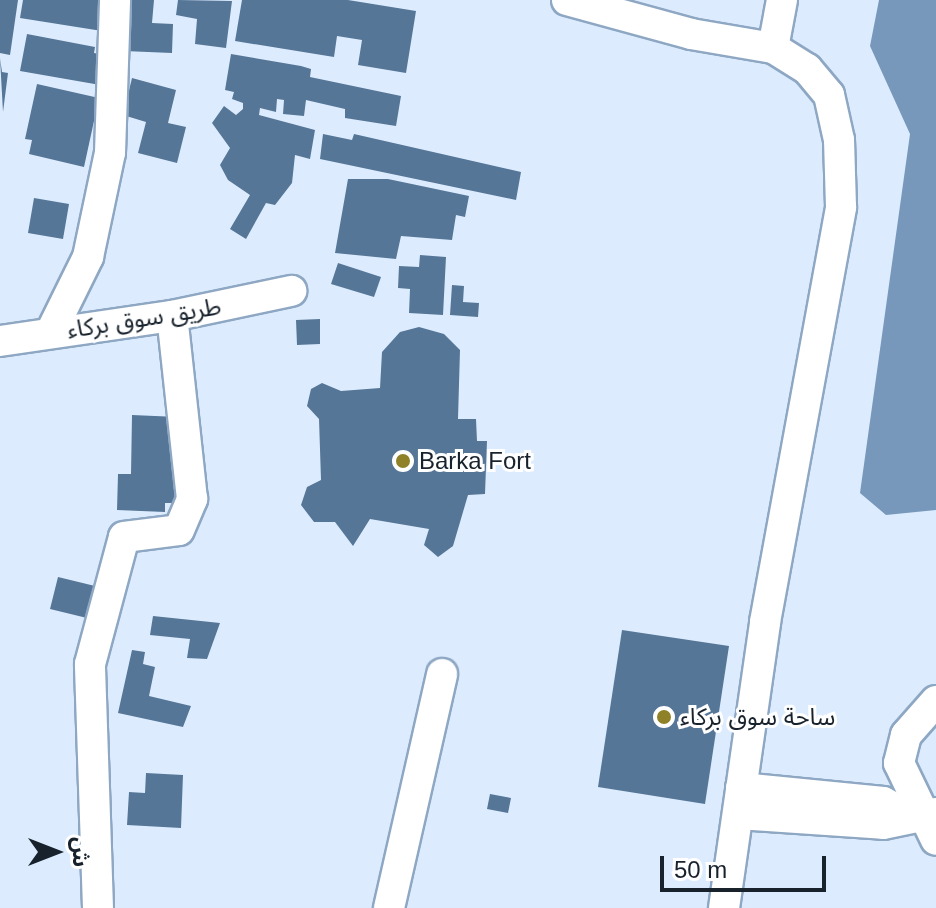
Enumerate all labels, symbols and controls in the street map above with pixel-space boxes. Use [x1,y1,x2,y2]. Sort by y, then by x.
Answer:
street label: طريق سوق بركاء [65,292,223,344]
place label: Barka Fort [419,447,531,475]
marker: Barka Fort [394,452,412,470]
place label: ساحة سوق بركاء [680,703,835,731]
marker: ساحة سوق بركاء [655,708,673,726]
north arrow [16,812,96,892]
text: ش [68,837,93,867]
scale bar [664,840,830,890]
text: 50 m [674,856,727,883]

